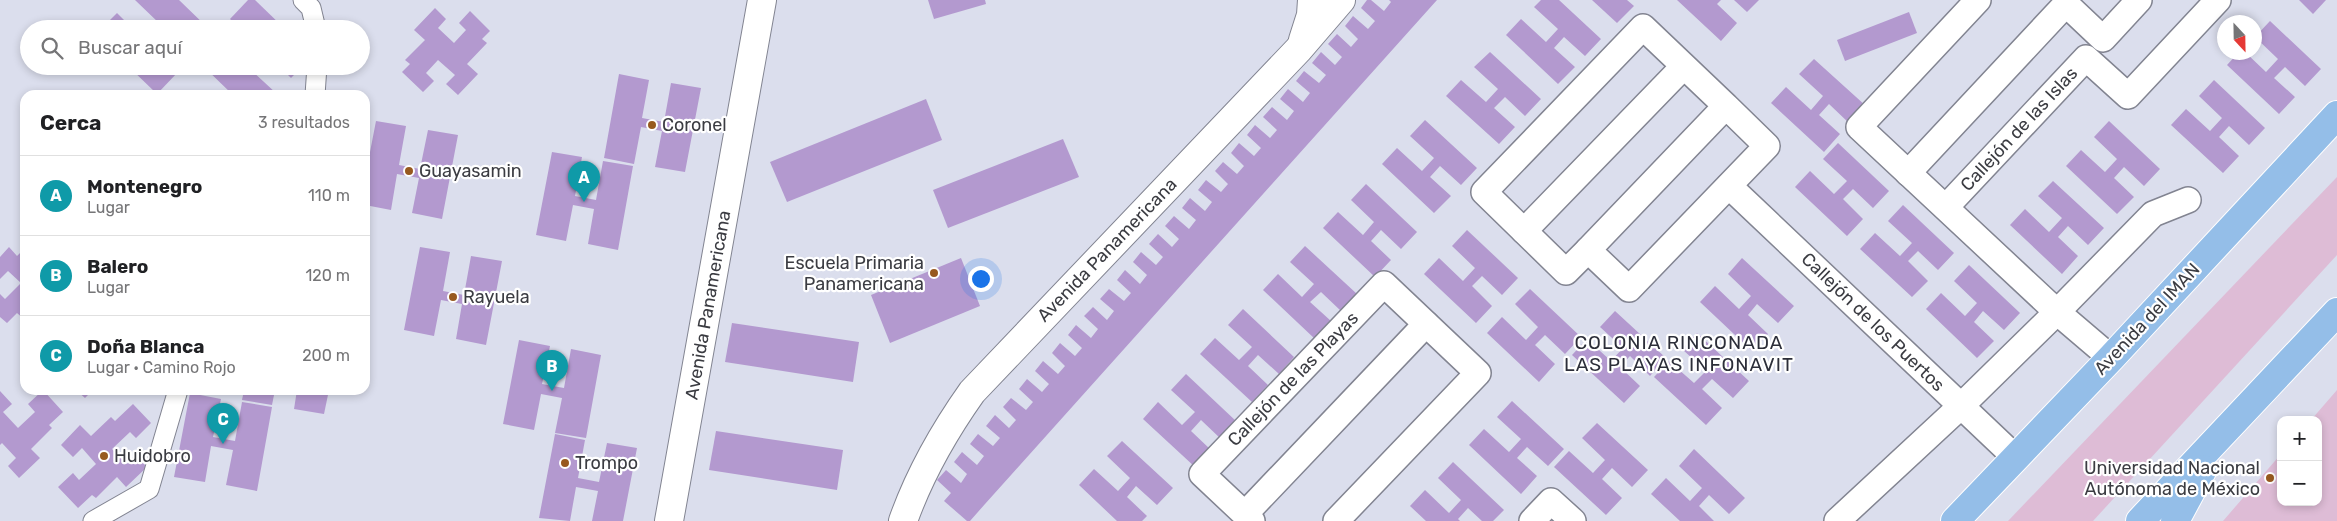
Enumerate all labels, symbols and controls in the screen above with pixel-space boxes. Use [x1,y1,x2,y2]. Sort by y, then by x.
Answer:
north arrow [2217,15,2262,60]
search box [20,20,370,75]
icon: search [38,34,66,62]
text: Buscar aquí [78,36,182,59]
street label: Callejón de las Islas [1956,62,2082,196]
text: Cerca [40,110,101,135]
text: 3 resultados [258,113,350,132]
place label: Coronel [662,114,727,136]
marker: Coronel [646,119,658,131]
place label: Guayasamin [419,160,522,182]
pin: A [568,161,600,202]
marker: Guayasamin [403,165,415,177]
street label: Avenida Panamericana [1033,173,1181,327]
text: Montenegro [87,175,202,198]
text: A [50,186,62,205]
text: 110 m [308,186,350,205]
text: Lugar [87,198,130,217]
street label: Avenida Panamericana [681,209,735,401]
street label: Callejón de los Puertos [1797,248,1949,396]
place label: Escuela Primaria Panamericana [785,252,924,295]
text: Balero [87,255,148,278]
street label: Avenida del IMAN [2090,259,2204,379]
text: B [50,266,62,285]
text: 120 m [305,266,350,285]
your location [968,266,994,292]
marker: Escuela Primaria Panamericana [928,267,940,279]
text: Lugar [87,278,130,297]
place label: Rayuela [463,286,530,308]
marker: Rayuela [447,291,459,303]
street label: Callejón de las Playas [1223,307,1363,451]
district label: COLONIA RINCONADA LAS PLAYAS INFONAVIT [1564,331,1794,376]
text: Doña Blanca [87,335,204,358]
text: C [50,346,62,365]
text: 200 m [302,346,350,365]
pin: B [536,350,568,391]
text: Lugar · Camino Rojo [87,358,236,377]
pin: C [207,403,239,444]
map controls [2277,416,2322,506]
button: + [2277,416,2322,461]
place label: Huidobro [114,445,191,467]
marker: Huidobro [98,450,110,462]
place label: Trompo [575,452,638,474]
marker: Trompo [559,457,571,469]
place label: Universidad Nacional Autónoma de México [2084,457,2260,500]
button: − [2277,461,2322,506]
marker: Universidad Nacional Autónoma de México [2264,472,2276,484]

